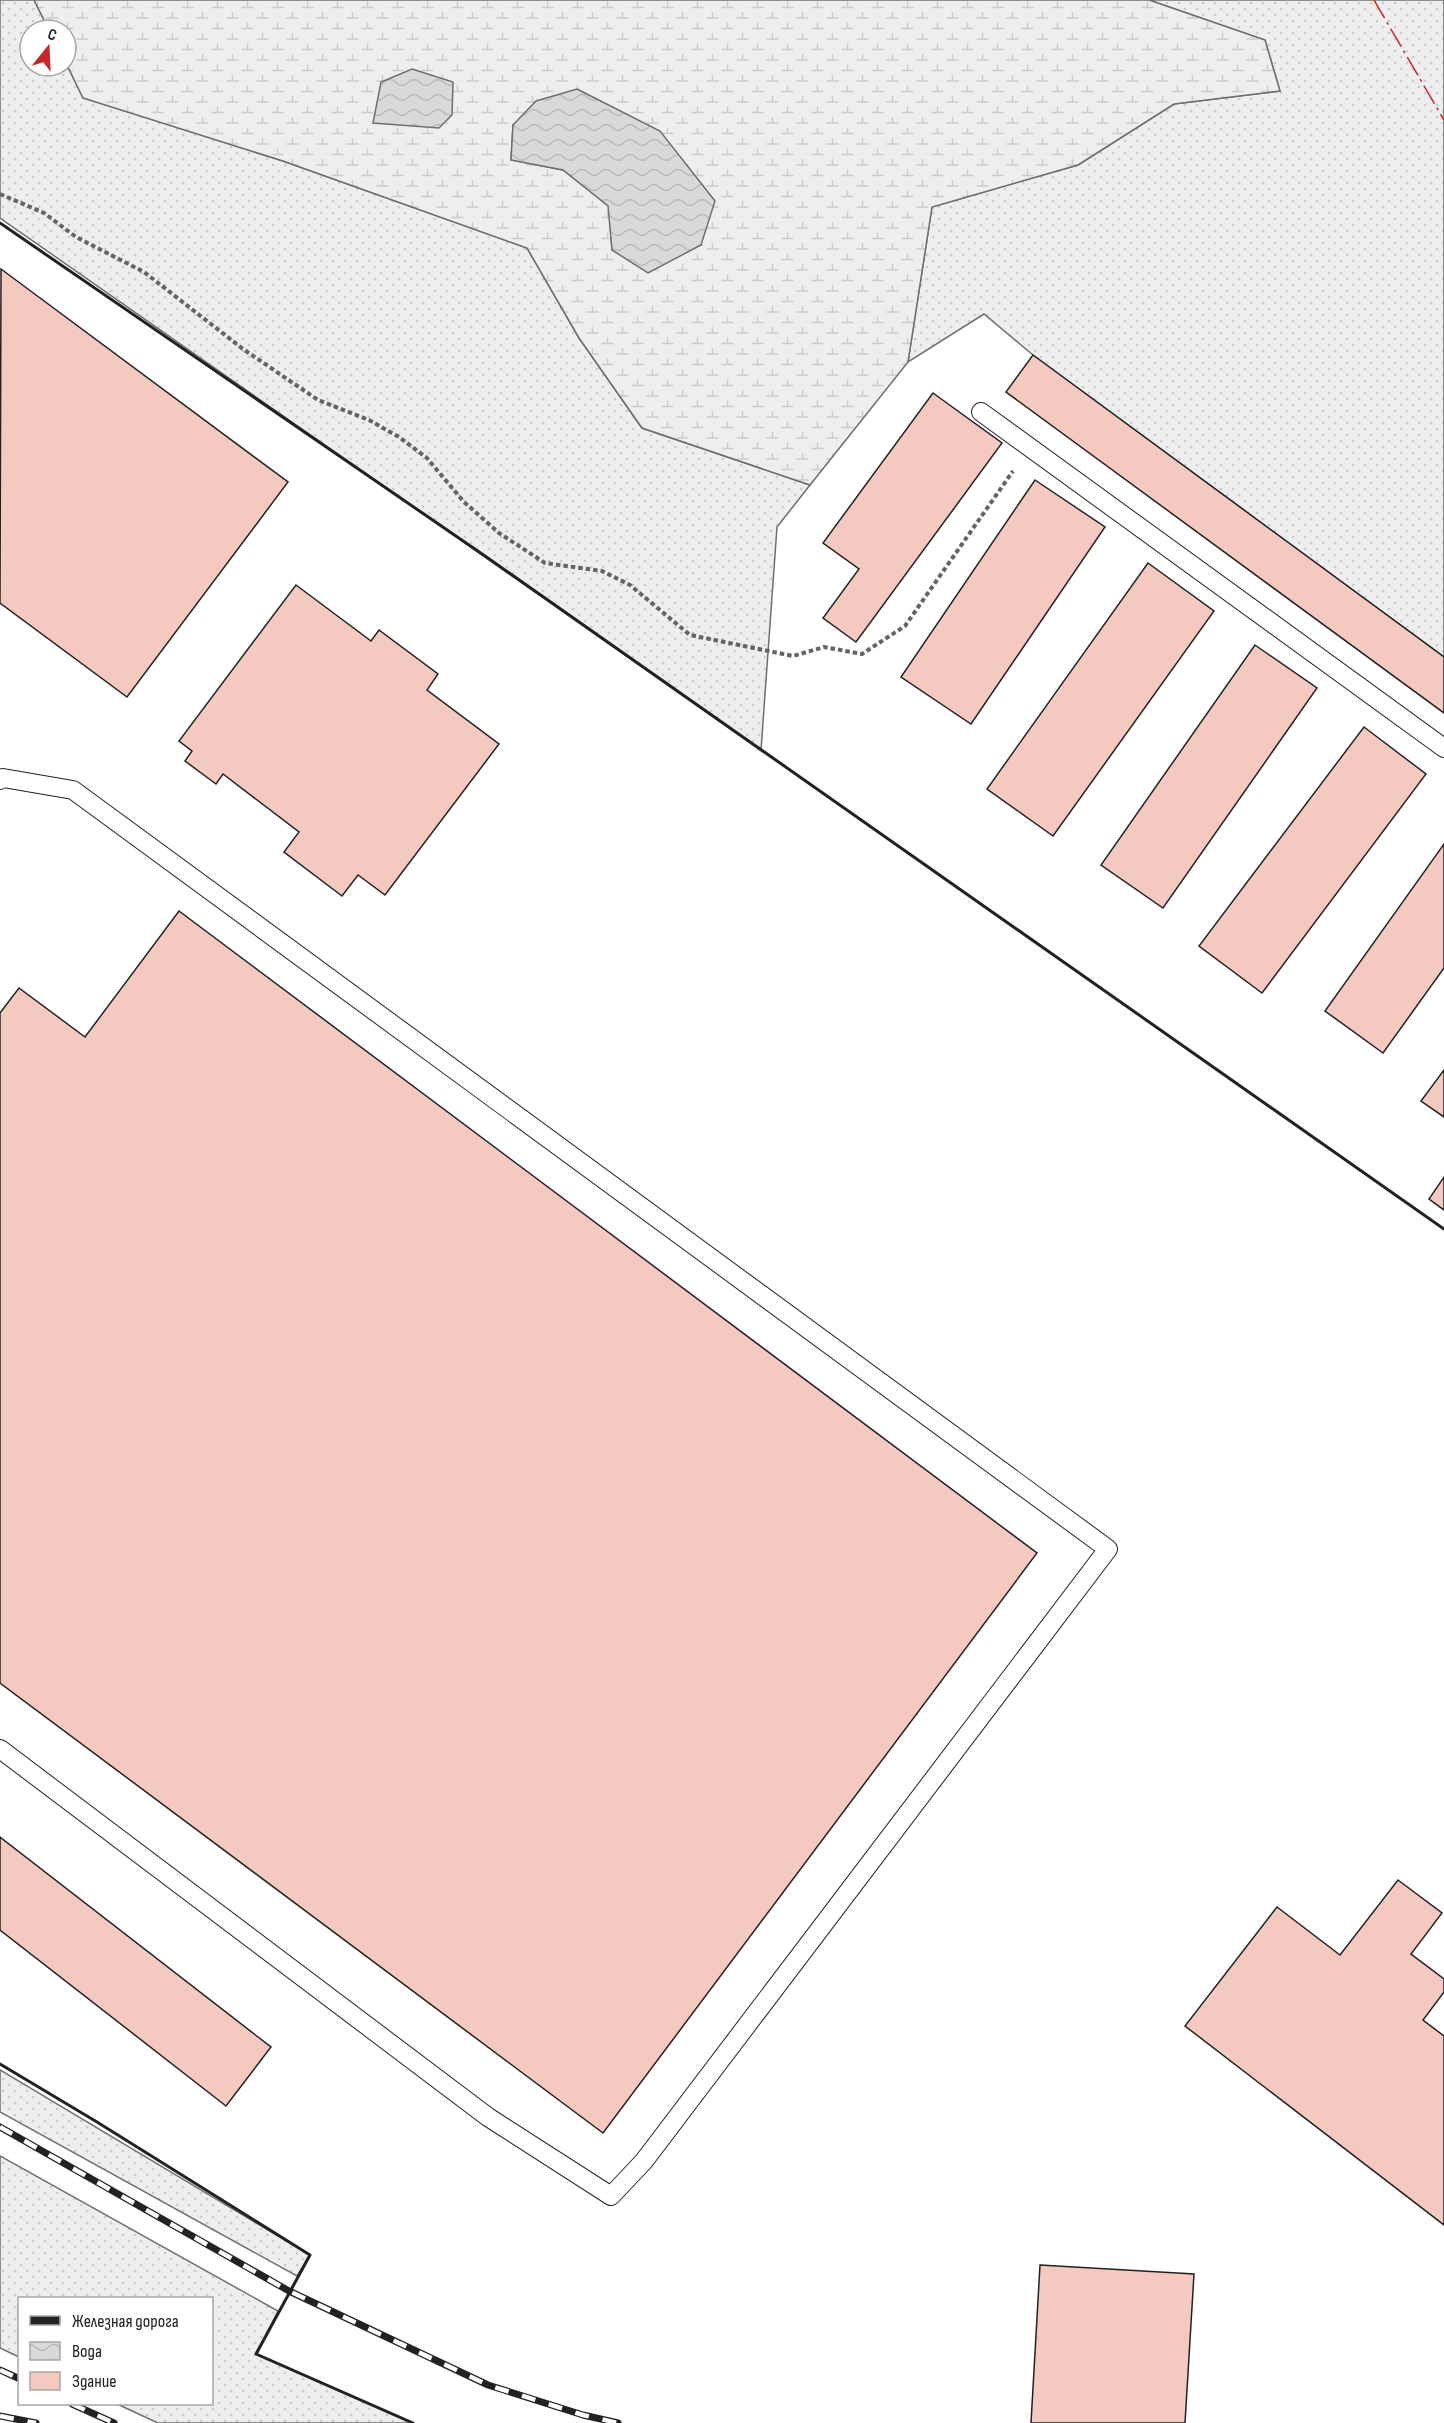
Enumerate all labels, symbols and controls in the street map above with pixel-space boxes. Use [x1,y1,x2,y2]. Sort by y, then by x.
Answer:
north arrow [18,18,78,78]
text: С [45,25,59,45]
legend [18,2297,213,2405]
text: Железная дорога [72,2311,179,2332]
text: Вода [72,2341,102,2362]
text: Здание [72,2371,117,2392]

